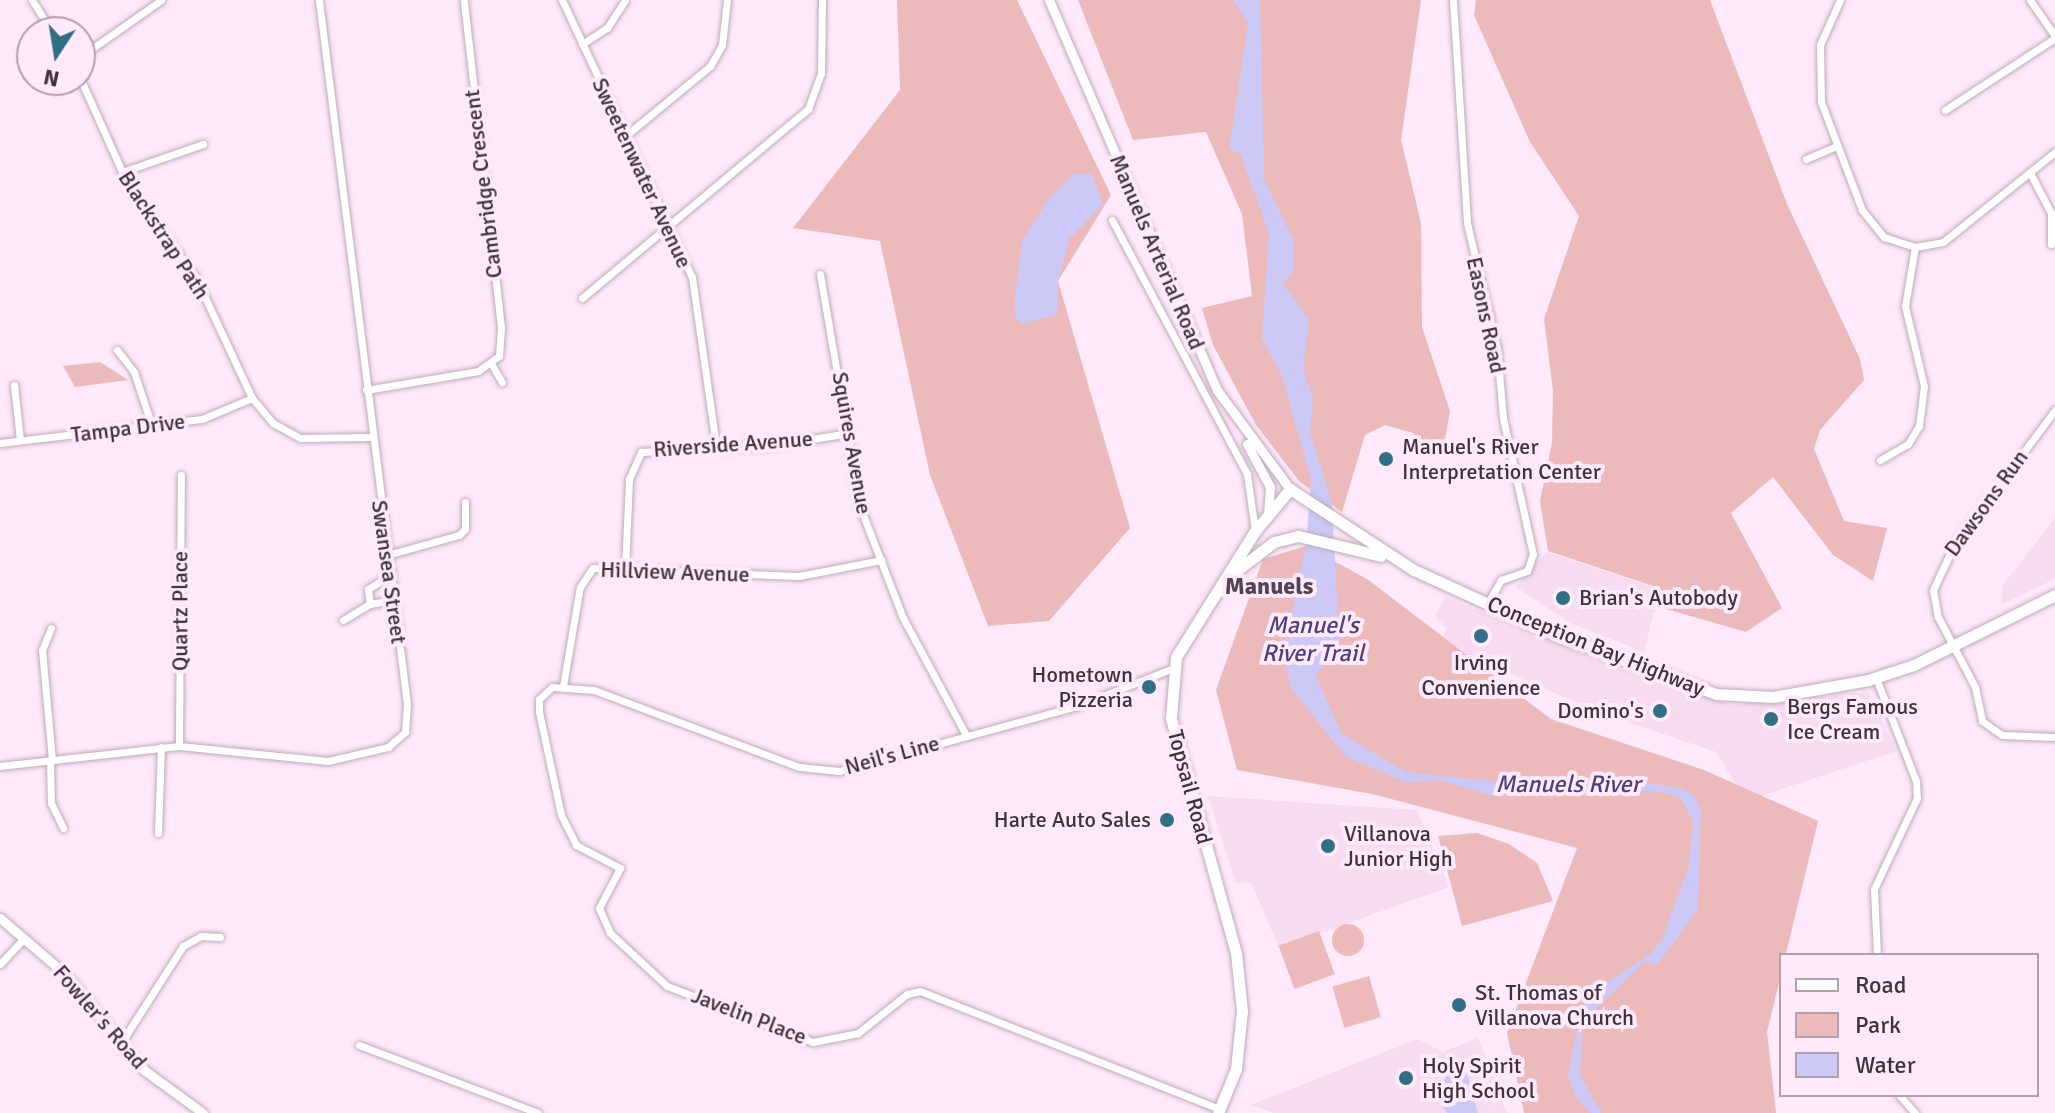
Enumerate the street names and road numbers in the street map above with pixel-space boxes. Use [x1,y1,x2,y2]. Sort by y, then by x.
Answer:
street label: Sweetenwater Avenue [586,74,698,272]
street label: Cambridge Crescent [458,88,508,280]
street label: Manuels Arterial Road [1104,151,1210,353]
street label: Blackstrap Path [113,166,215,304]
street label: Easons Road [1461,255,1511,375]
street label: Squires Avenue [827,370,877,516]
street label: Tampa Drive [69,408,187,448]
street label: Riverside Avenue [652,425,814,463]
street label: Dawsons Run [1939,445,2033,561]
street label: Swansea Street [366,499,412,645]
street label: Quartz Place [167,551,193,671]
street label: Hillview Avenue [600,556,750,588]
street label: Conception Bay Highway [1484,590,1708,702]
street label: Topsail Road [1162,727,1218,847]
street label: Neil's Line [842,730,942,780]
street label: Fowler's Road [48,960,152,1074]
street label: Javelin Place [688,982,810,1050]

